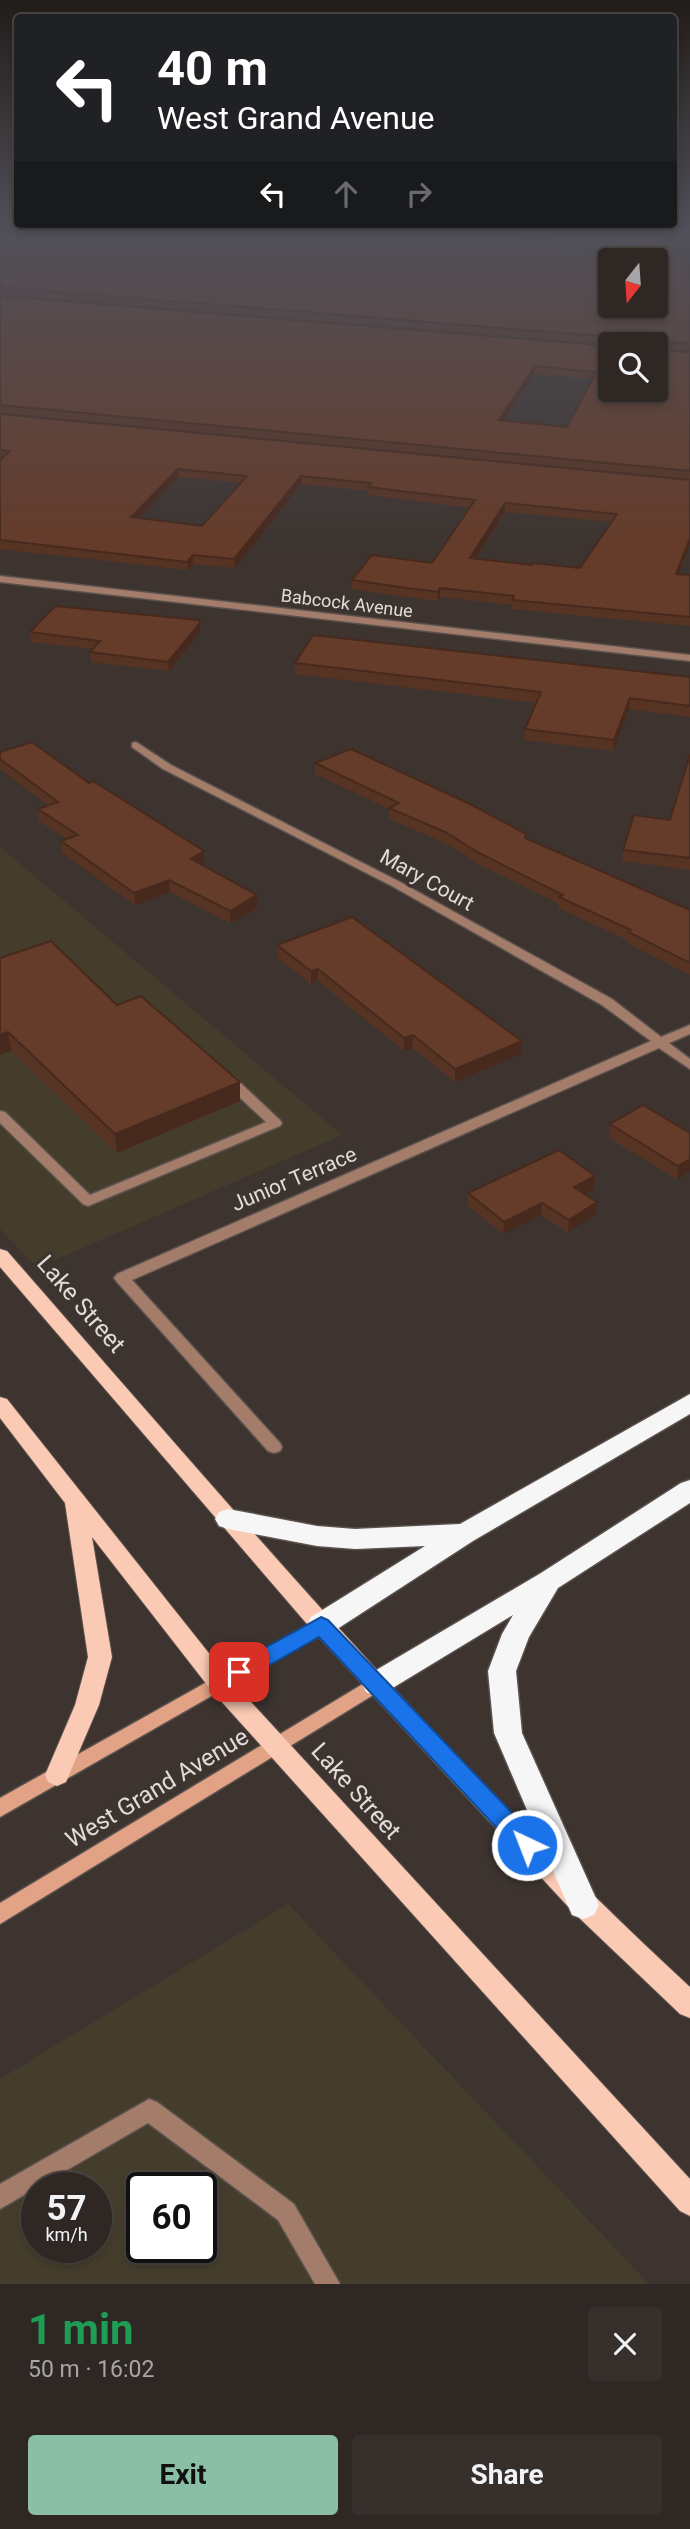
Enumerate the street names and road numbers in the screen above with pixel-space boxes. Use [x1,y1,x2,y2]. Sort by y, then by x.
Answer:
street label: Babcock Avenue [280,584,414,622]
street label: Mary Court [376,844,478,916]
street label: Junior Terrace [228,1142,360,1216]
street label: Lake Street [31,1250,131,1359]
street label: West Grand Avenue [61,1722,253,1854]
street label: Lake Street [305,1737,407,1845]

